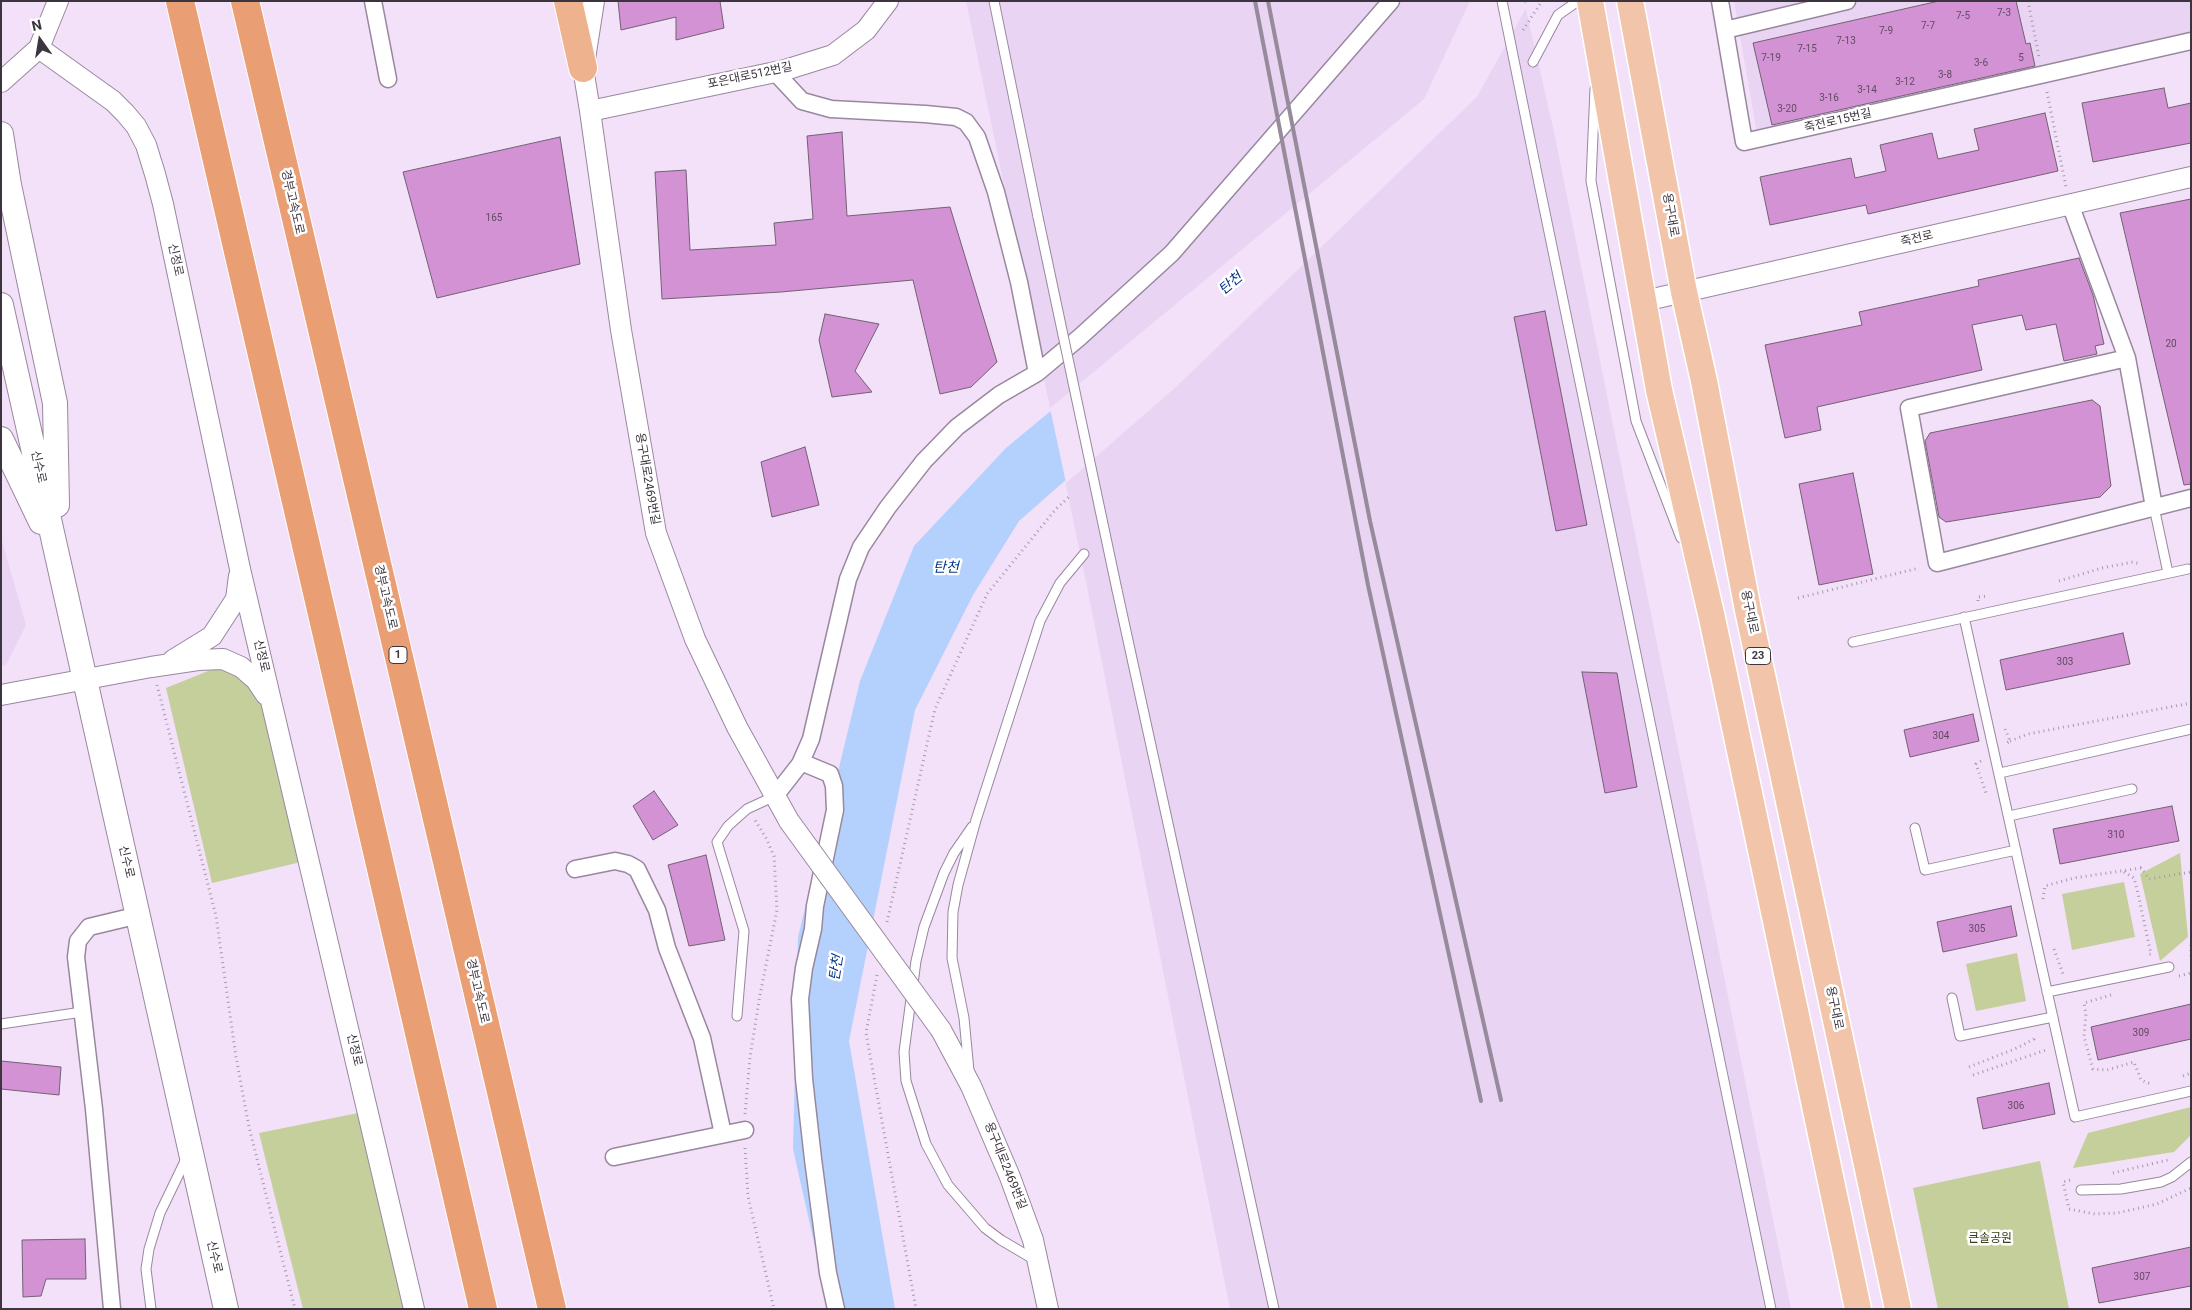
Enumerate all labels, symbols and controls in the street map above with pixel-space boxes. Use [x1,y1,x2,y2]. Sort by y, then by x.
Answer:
house number: 7-3 [1997,7,2011,19]
house number: 7-5 [1956,10,1970,22]
north arrow [15,15,65,65]
text: N [30,16,43,34]
house number: 7-7 [1921,20,1935,32]
house number: 7-9 [1879,25,1893,37]
house number: 7-13 [1836,35,1856,47]
house number: 7-15 [1797,43,1817,55]
house number: 7-19 [1761,52,1781,64]
house number: 5 [2018,52,2024,64]
house number: 3-6 [1974,57,1988,69]
street label: 포은대로512번길 [706,60,794,92]
house number: 3-8 [1938,69,1952,81]
house number: 3-12 [1895,76,1915,88]
house number: 3-14 [1857,84,1877,96]
house number: 3-16 [1819,92,1839,104]
house number: 3-20 [1777,103,1797,115]
street label: 죽전로15번길 [1803,106,1873,136]
street label: 경부고속도로 [278,168,306,236]
street label: 용구대로 [1659,192,1681,238]
house number: 165 [486,212,502,224]
street label: 죽전로 [1899,228,1935,250]
street label: 신정로 [165,242,185,278]
water label: 탄천 [1216,269,1246,299]
house number: 20 [2165,338,2177,350]
street label: 용구대로2469번길 [632,432,662,526]
street label: 신수로 [28,449,48,485]
water label: 탄천 [933,560,959,576]
street label: 경부고속도로 [371,563,399,631]
street label: 용구대로 [1737,589,1761,635]
street label: 신정로 [250,638,272,674]
road number: 1 [389,646,407,664]
road number: 23 [1746,648,1770,664]
house number: 303 [2057,656,2073,668]
house number: 304 [1933,730,1949,742]
house number: 310 [2108,829,2124,841]
street label: 신수로 [115,844,137,880]
house number: 305 [1969,923,1985,935]
water label: 탄천 [827,954,847,982]
street label: 경부고속도로 [463,957,491,1025]
street label: 용구대로 [1822,985,1846,1031]
house number: 309 [2133,1027,2149,1039]
street label: 신정로 [343,1032,365,1068]
house number: 306 [2008,1100,2024,1112]
street label: 용구대로2469번길 [981,1120,1029,1212]
park label: 큰솔공원 [1968,1232,2012,1246]
street label: 신수로 [203,1239,225,1275]
house number: 307 [2134,1271,2150,1283]

